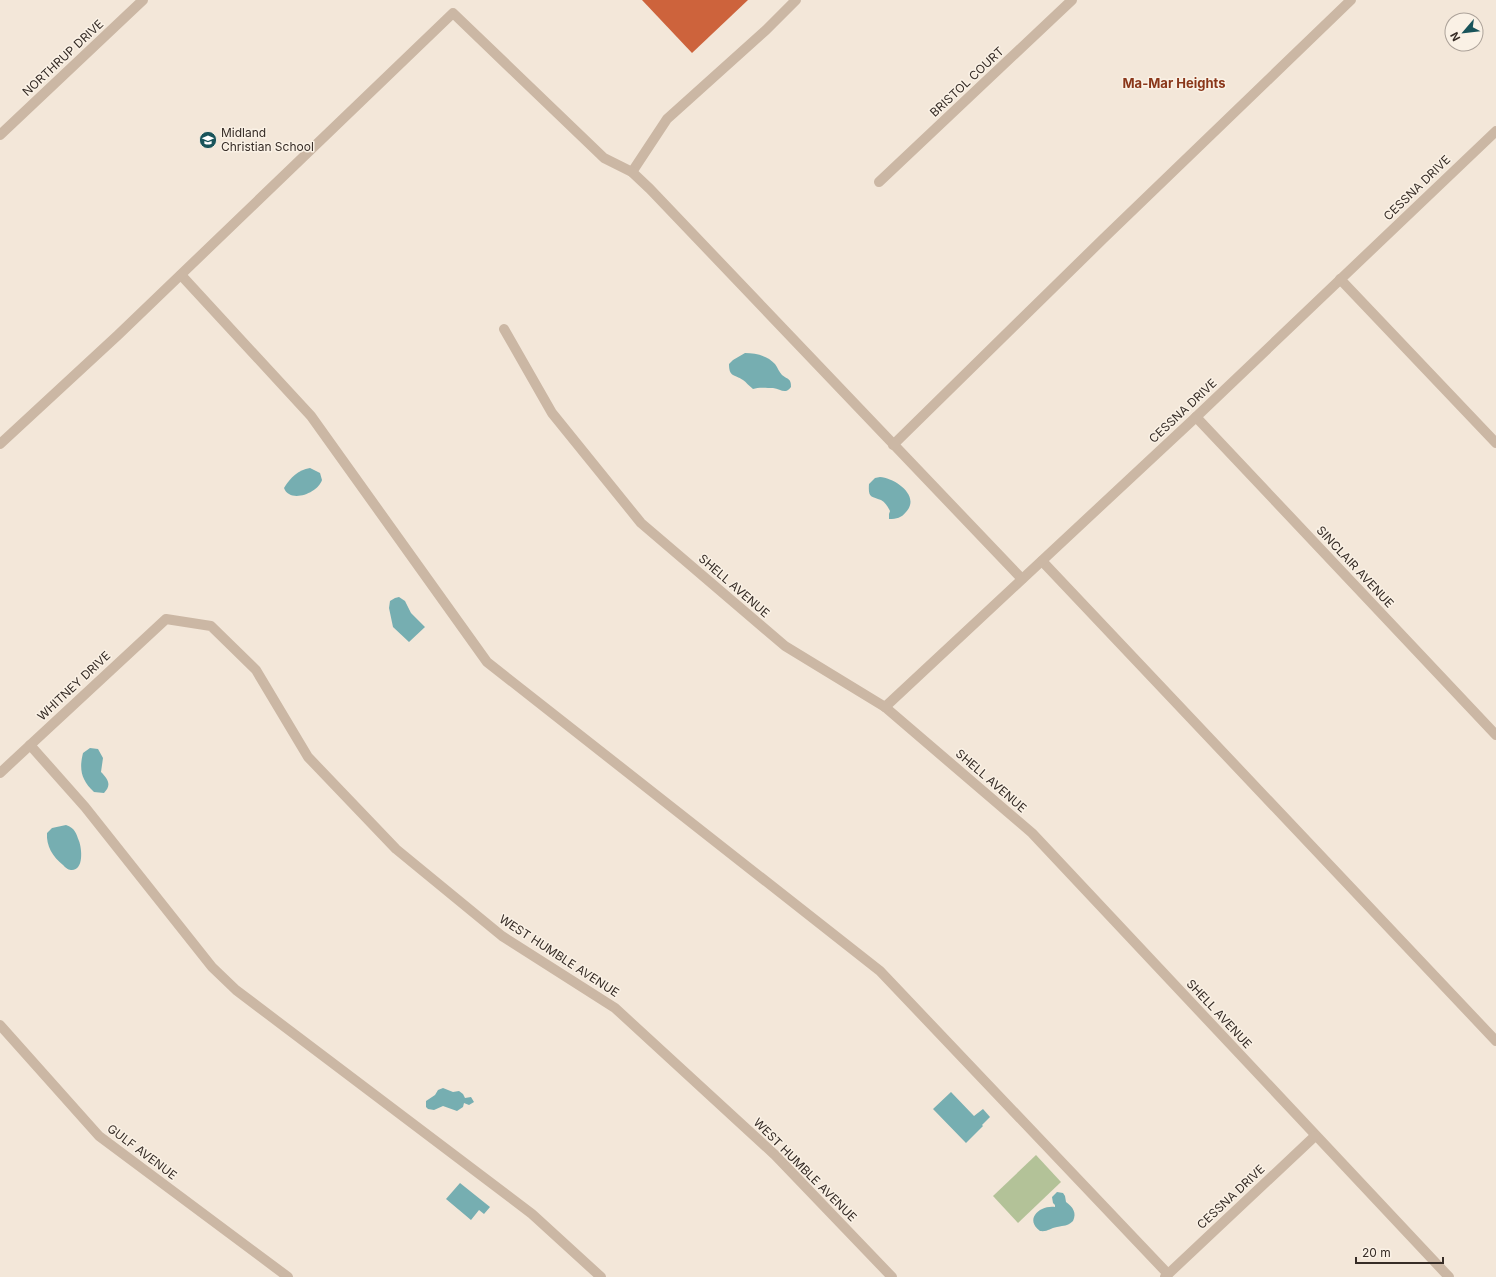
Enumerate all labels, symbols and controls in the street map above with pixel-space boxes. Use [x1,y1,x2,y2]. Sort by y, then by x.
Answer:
north arrow [1444,12,1484,52]
street label: NORTHRUP DRIVE [19,16,106,99]
text: N [1447,30,1463,44]
street label: BRISTOL COURT [927,43,1007,120]
district label: Ma-Mar Heights [1122,75,1226,91]
place label: Midland Christian School [221,125,314,154]
school or university icon: Midland Christian School [198,130,218,150]
street label: CESSNA DRIVE [1380,152,1453,223]
street label: CESSNA DRIVE [1146,375,1220,446]
street label: SINCLAIR AVENUE [1314,523,1397,611]
street label: SHELL AVENUE [696,551,773,620]
street label: WHITNEY DRIVE [34,648,113,723]
street label: SHELL AVENUE [953,746,1030,815]
street label: WEST HUMBLE AVENUE [497,911,622,1000]
street label: SHELL AVENUE [1184,976,1255,1051]
street label: WEST HUMBLE AVENUE [751,1115,860,1224]
street label: GULF AVENUE [105,1121,180,1183]
street label: CESSNA DRIVE [1194,1161,1268,1232]
scale bar [1356,1239,1443,1265]
text: 20 m [1362,1245,1391,1260]

